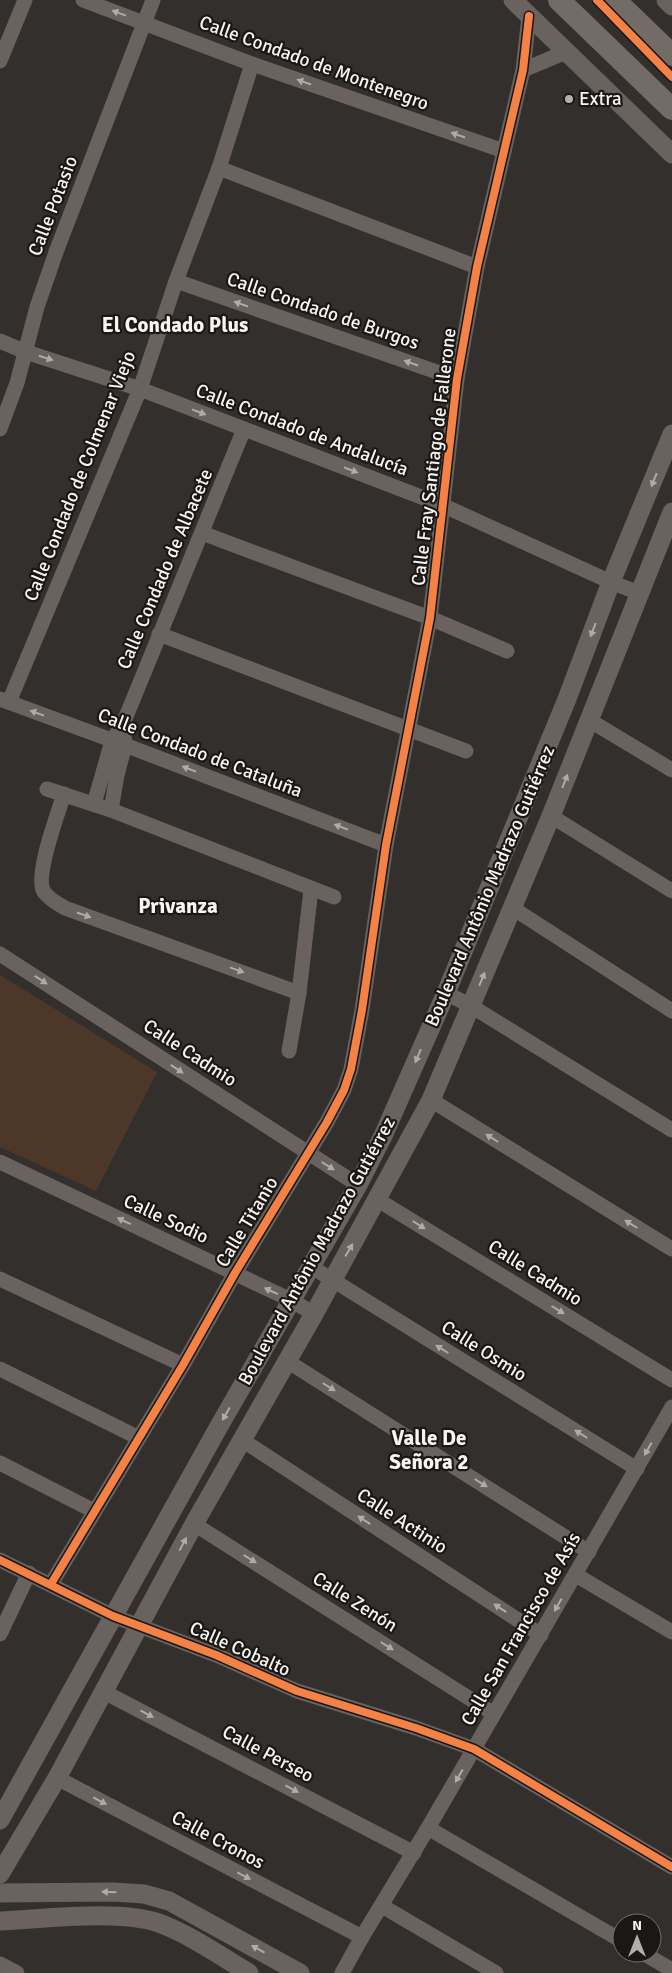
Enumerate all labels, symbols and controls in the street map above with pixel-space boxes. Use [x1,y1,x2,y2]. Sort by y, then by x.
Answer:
one-way arrow [112,9,126,17]
street label: Calle Condado de Montenegro [196,10,432,116]
one-way arrow [296,78,311,86]
place label: Extra [579,87,622,111]
marker: Extra [563,93,575,105]
one-way arrow [450,131,465,138]
street label: Calle Potasio [23,153,83,259]
street label: Calle Condado de Burgos [224,267,422,355]
one-way arrow [234,300,249,307]
district label: El Condado Plus [102,312,248,338]
street label: Calle Fray Santiago de Fallerone [406,327,462,587]
street label: Calle Condado de Colmenar Viejo [19,347,141,605]
one-way arrow [38,355,53,362]
one-way arrow [404,359,419,366]
street label: Calle Condado de Andalucía [192,378,412,482]
one-way arrow [192,408,207,416]
street label: Calle Condado de Albacete [112,465,218,673]
one-way arrow [344,466,359,474]
one-way arrow [649,472,657,487]
one-way arrow [589,623,596,638]
street label: Calle Condado de Cataluña [94,703,306,803]
one-way arrow [29,709,44,717]
street label: Boulevard Antônio Madrazo Gutiérrez [420,742,560,1030]
one-way arrow [181,765,196,773]
one-way arrow [561,773,569,788]
one-way arrow [334,823,348,831]
district label: Privanza [138,893,218,919]
one-way arrow [77,911,92,919]
one-way arrow [230,966,245,974]
one-way arrow [478,972,486,986]
one-way arrow [34,975,48,985]
street label: Calle Cadmio [139,1014,241,1092]
one-way arrow [414,1049,422,1063]
one-way arrow [171,1064,184,1073]
street label: Boulevard Antônio Madrazo Gutiérrez [233,1113,401,1389]
one-way arrow [486,1133,499,1143]
one-way arrow [322,1162,335,1171]
street label: Calle Titanio [211,1172,283,1272]
street label: Calle Sodio [120,1189,212,1249]
one-way arrow [117,1217,131,1225]
one-way arrow [624,1219,637,1228]
one-way arrow [413,1221,426,1230]
street label: Calle Cadmio [483,1235,587,1311]
one-way arrow [344,1244,353,1257]
one-way arrow [264,1286,278,1294]
one-way arrow [551,1306,564,1315]
street label: Calle Osmio [437,1315,531,1387]
one-way arrow [436,1344,449,1353]
one-way arrow [322,1382,335,1391]
one-way arrow [222,1407,230,1422]
district label: Valle De Señora 2 [389,1425,469,1475]
one-way arrow [574,1430,587,1439]
one-way arrow [644,1442,652,1457]
one-way arrow [474,1478,487,1488]
street label: Calle Actinio [352,1483,452,1559]
one-way arrow [357,1515,370,1524]
street label: Calle San Francisco de Asís [456,1528,586,1730]
one-way arrow [179,1537,187,1552]
one-way arrow [244,1554,257,1564]
street label: Calle Zenón [308,1566,402,1638]
one-way arrow [553,1599,562,1612]
one-way arrow [493,1604,506,1613]
street label: Calle Cobalto [186,1616,294,1682]
one-way arrow [381,1641,394,1651]
one-way arrow [140,1710,155,1718]
street label: Calle Perseo [218,1720,318,1788]
one-way arrow [454,1769,463,1783]
one-way arrow [284,1785,299,1793]
one-way arrow [93,1797,107,1805]
street label: Calle Cronos [167,1805,269,1875]
one-way arrow [237,1872,251,1880]
one-way arrow [100,1888,116,1896]
north arrow [612,1913,662,1963]
text: N [632,1917,642,1934]
one-way arrow [251,1945,264,1954]

